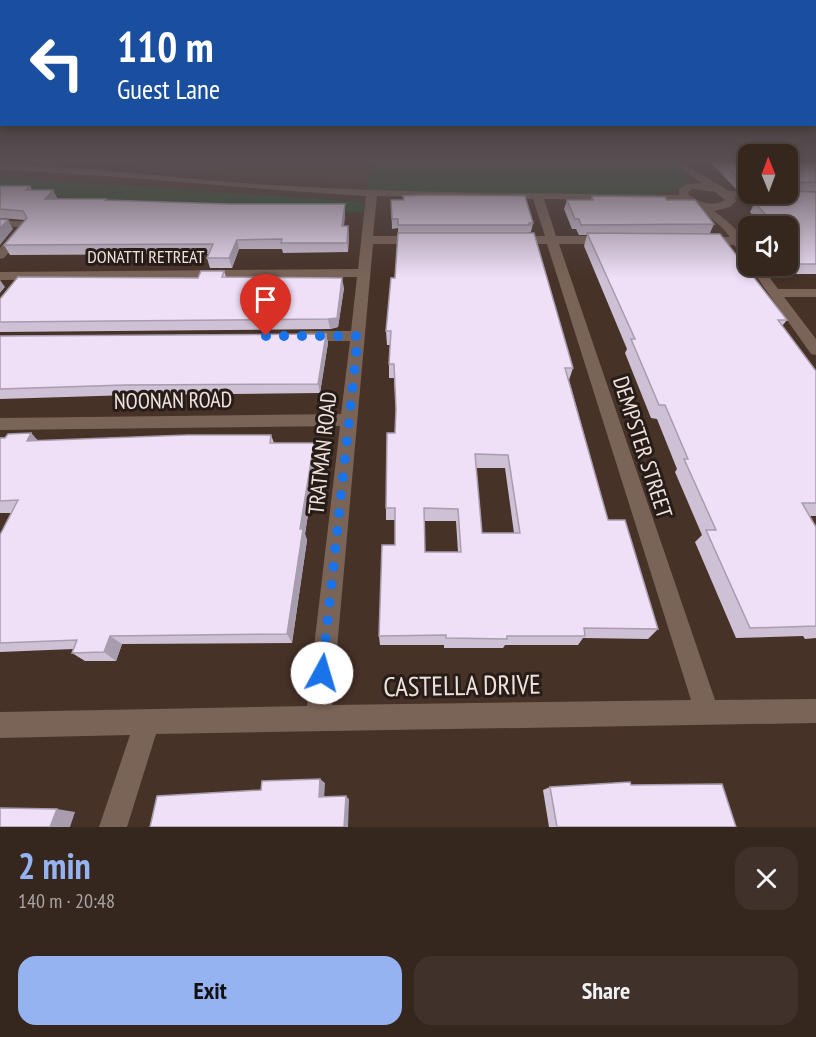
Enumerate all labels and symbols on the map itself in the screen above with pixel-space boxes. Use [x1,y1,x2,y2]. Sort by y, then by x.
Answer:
north arrow [738,144,798,204]
street label: DONATTI RETREAT [87,245,205,268]
pin [240,274,291,336]
street label: DEMPSTER STREET [607,373,679,522]
street label: NOONAN ROAD [114,385,232,415]
street label: TRATMAN ROAD [302,390,342,516]
position arrow [290,641,354,705]
street label: CASTELLA DRIVE [383,667,541,703]

